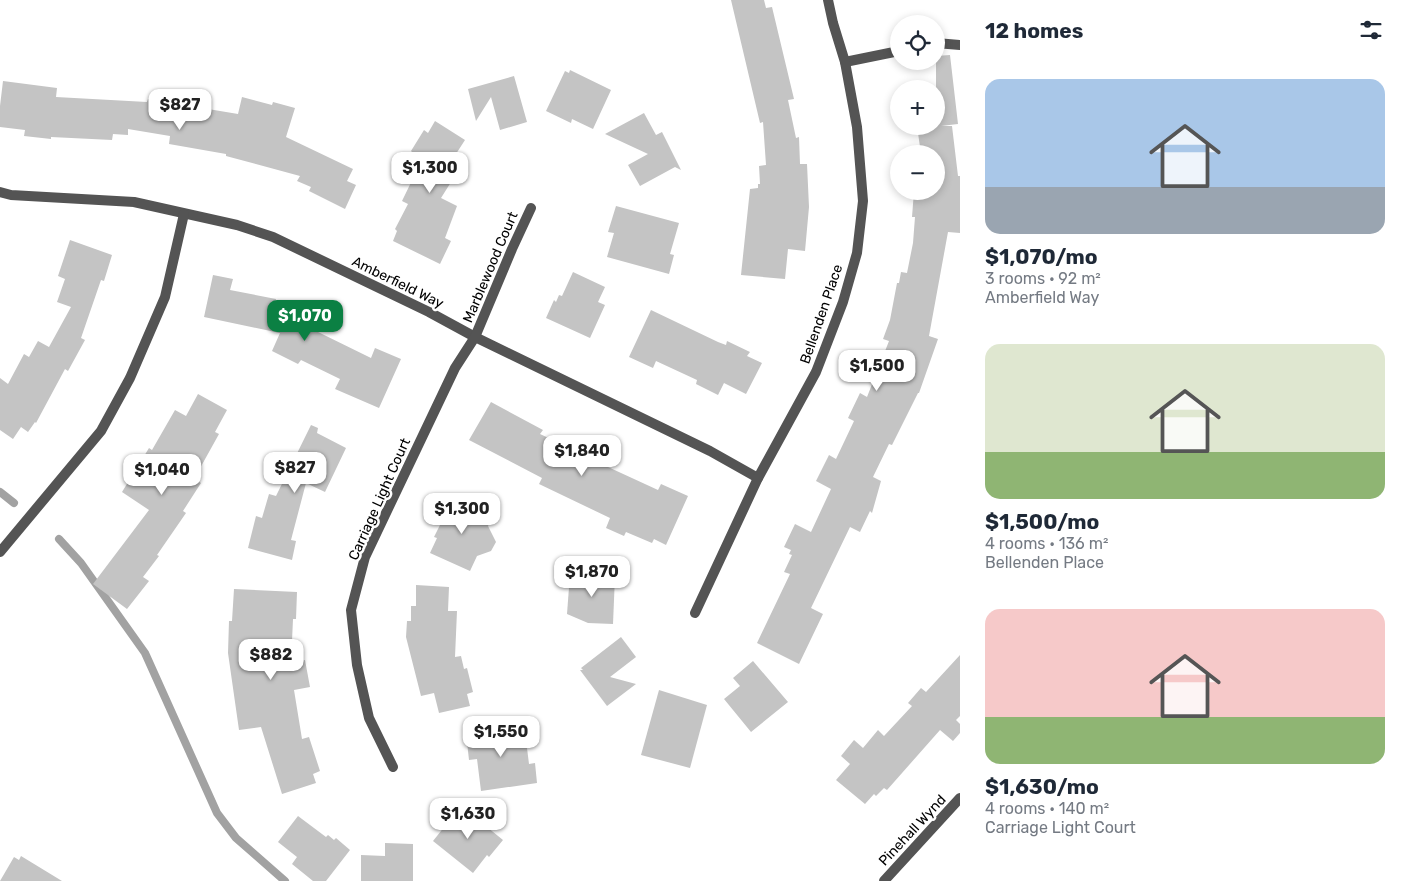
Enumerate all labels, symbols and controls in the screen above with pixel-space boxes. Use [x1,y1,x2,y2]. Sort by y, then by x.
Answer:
map controls [890,15,945,200]
button: locate [890,15,945,70]
icon: filters [1357,16,1385,44]
text: 12 homes [985,18,1083,43]
button: + [890,80,945,135]
pin: $827 [150,88,210,131]
text: $827 [159,95,201,114]
icon: home [1140,111,1230,201]
button: − [890,145,945,200]
pin: $1,300 [389,152,471,194]
text: $1,300 [402,158,458,177]
street label: Marblewood Court [459,209,522,325]
text: $1,070/mo [985,244,1098,269]
street label: Amberfield Way [349,253,447,312]
street label: Bellenden Place [796,262,847,366]
text: 3 rooms · 92 m² [985,269,1101,288]
text: Amberfield Way [985,288,1099,307]
pin: $1,070 [264,300,346,342]
text: $1,070 [278,306,332,325]
pin: $1,500 [836,350,918,392]
text: $1,500 [849,356,905,375]
icon: home [1140,376,1230,466]
pin: $1,840 [541,434,623,477]
street label: Carriage Light Court [345,435,414,563]
text: $1,840 [554,441,610,460]
pin: $827 [265,452,325,494]
pin: $1,040 [121,454,203,496]
text: $827 [274,458,316,477]
text: $1,040 [134,460,190,479]
pin: $1,300 [421,492,503,535]
text: $1,300 [434,499,490,518]
text: $1,500/mo [985,509,1099,534]
text: 4 rooms · 136 m² [985,534,1108,553]
text: Bellenden Place [985,553,1104,572]
pin: $1,870 [551,556,633,598]
text: $1,870 [565,562,619,581]
pin: $882 [241,638,301,681]
icon: home [1140,641,1230,731]
text: $882 [250,645,292,664]
pin: $1,550 [460,716,542,758]
text: $1,550 [474,722,528,741]
text: $1,630/mo [985,774,1099,799]
street label: Pinehall Wynd [875,791,950,869]
pin: $1,630 [427,798,509,840]
text: 4 rooms · 140 m² [985,799,1109,818]
text: $1,630 [441,804,495,823]
text: Carriage Light Court [985,818,1136,837]

